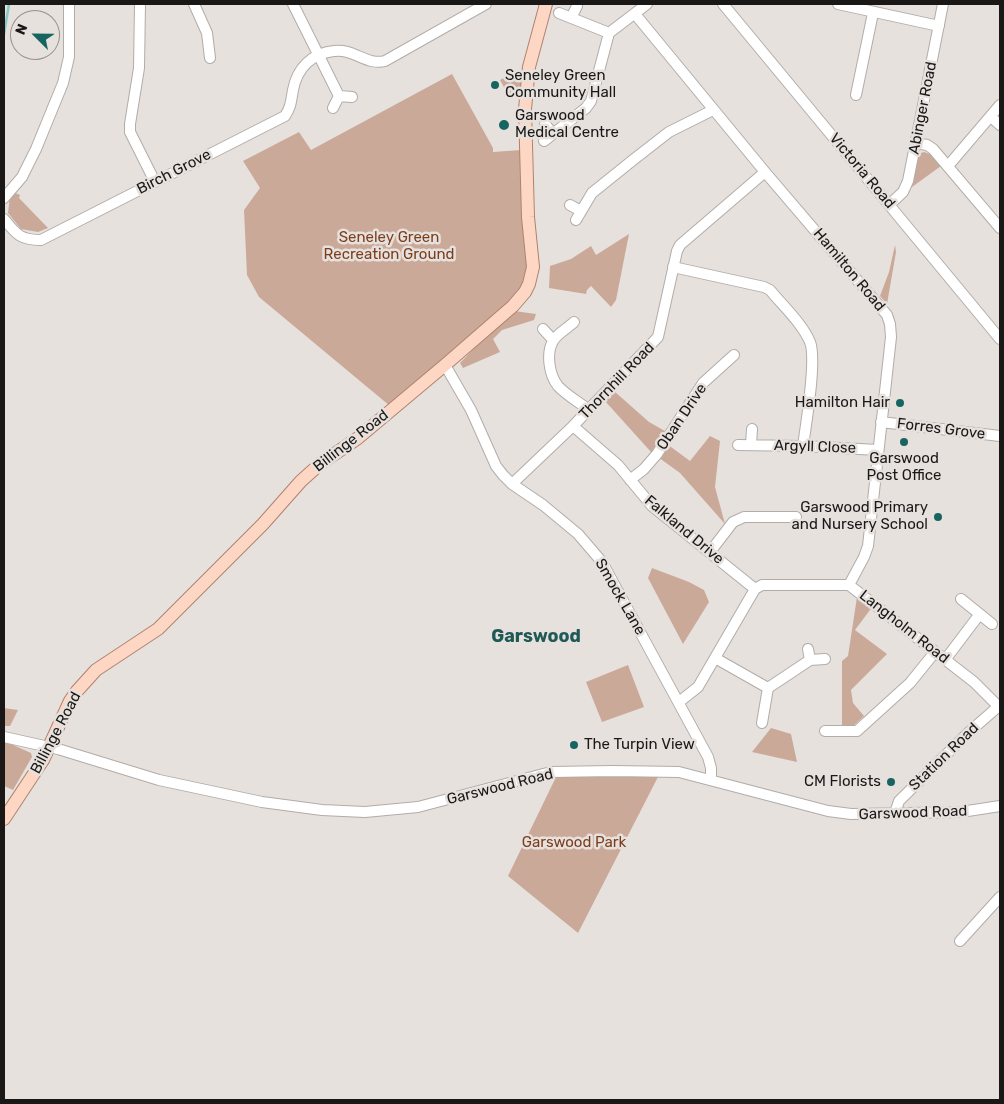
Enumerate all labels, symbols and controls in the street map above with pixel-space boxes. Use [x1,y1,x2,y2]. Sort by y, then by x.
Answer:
north arrow [10,10,60,60]
text: N [12,21,31,37]
street label: Abinger Road [905,60,941,156]
place label: Seneley Green Community Hall [505,67,616,102]
marker: Seneley Green Community Hall [489,79,501,91]
place label: Garswood Medical Centre [515,107,619,142]
marker: Garswood Medical Centre [497,118,511,132]
street label: Victoria Road [825,130,899,212]
street label: Birch Grove [134,146,214,198]
street label: Hamilton Road [809,225,889,315]
park label: Seneley Green Recreation Ground [324,229,454,264]
street label: Thornhill Road [576,339,658,423]
street label: Oban Drive [653,380,711,454]
place label: Hamilton Hair [795,394,890,412]
marker: Hamilton Hair [894,397,906,409]
street label: Billinge Road [310,406,392,476]
street label: Forres Grove [896,415,986,443]
marker: Garswood Post Office [898,436,910,448]
street label: Argyll Close [774,437,856,457]
place label: Garswood Post Office [867,450,941,485]
street label: Falkland Drive [641,492,727,568]
place label: Garswood Primary and Nursery School [792,499,928,534]
marker: Garswood Primary and Nursery School [932,511,944,523]
street label: Smock Lane [591,556,649,638]
street label: Langholm Road [856,586,952,668]
district label: Garswood [491,626,581,648]
street label: Billinge Road [27,689,85,777]
street label: Station Road [905,719,983,795]
place label: The Turpin View [584,736,695,754]
marker: The Turpin View [568,739,580,751]
street label: Garswood Road [445,765,555,809]
place label: CM Florists [804,773,881,791]
marker: CM Florists [885,776,897,788]
street label: Garswood Road [858,802,968,824]
park label: Garswood Park [522,834,626,852]

